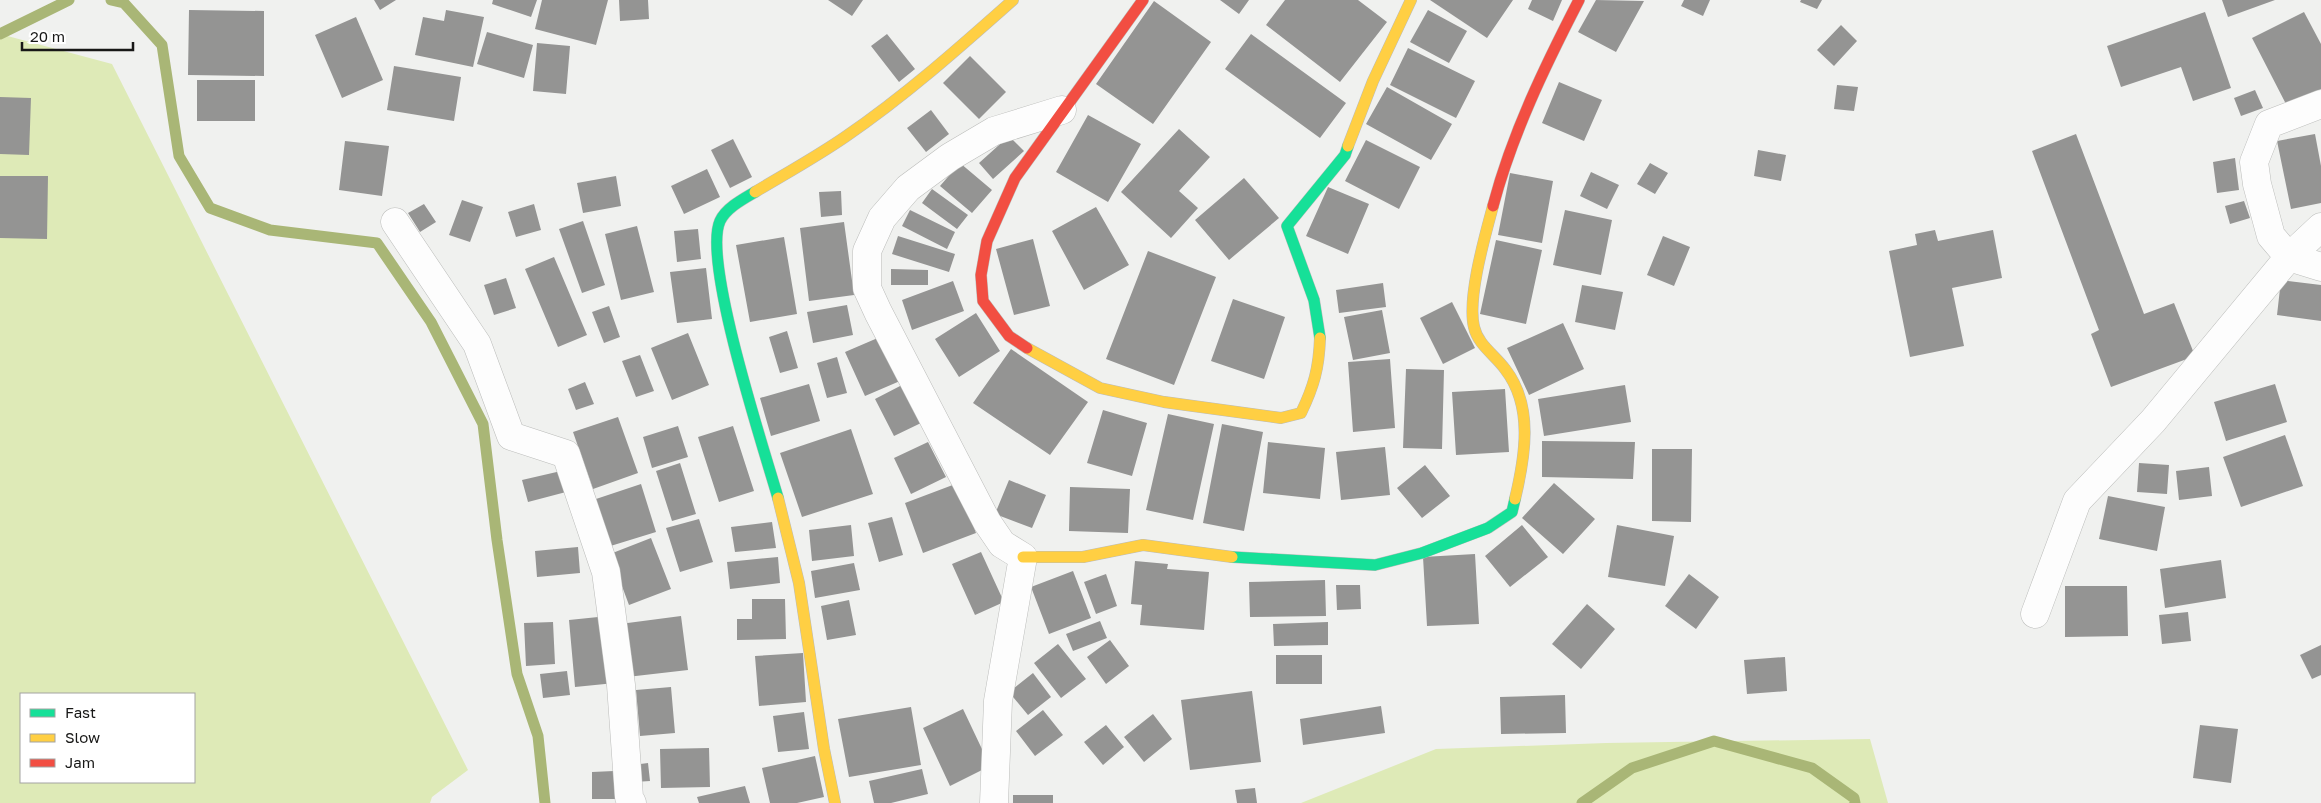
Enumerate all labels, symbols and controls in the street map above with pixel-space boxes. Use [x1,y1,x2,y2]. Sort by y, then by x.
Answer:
scale bar [22,20,134,52]
text: 20 m [30,27,65,45]
legend [20,693,195,783]
text: Fast [65,703,96,721]
text: Slow [65,728,100,746]
text: Jam [65,753,95,771]

